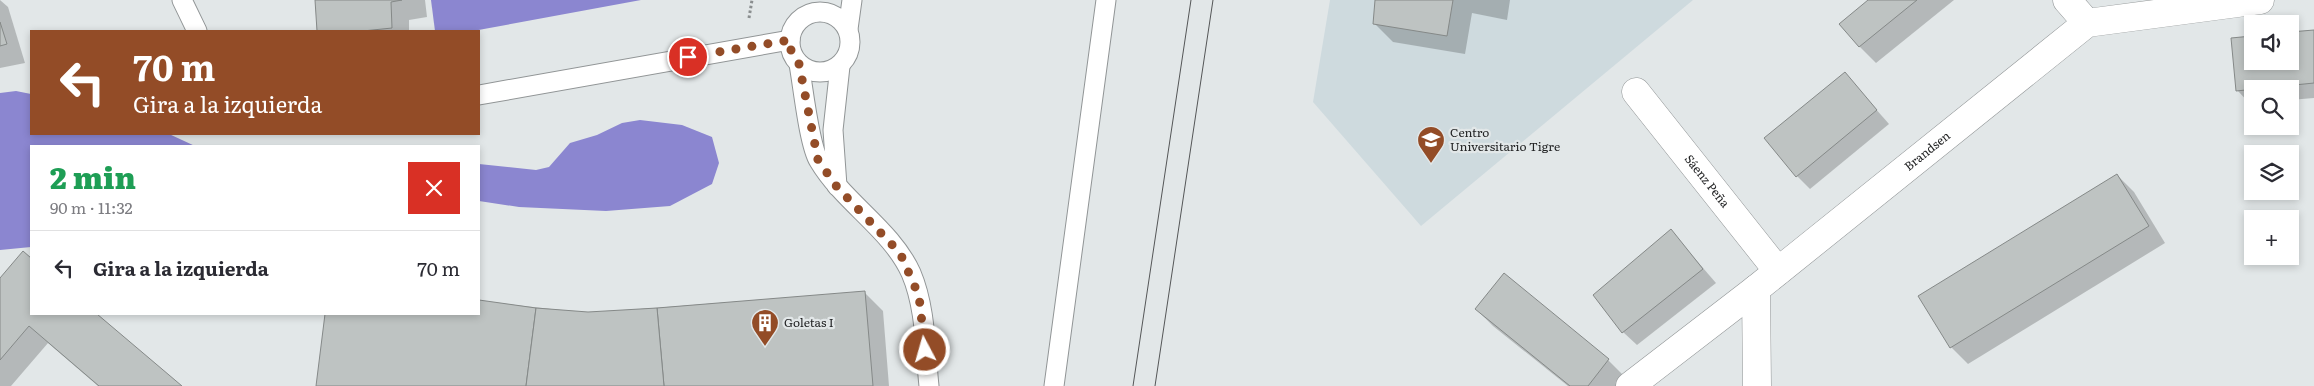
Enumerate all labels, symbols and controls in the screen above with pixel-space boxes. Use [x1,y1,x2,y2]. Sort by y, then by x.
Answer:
map controls [2244,15,2299,265]
button: sound [2244,15,2299,70]
pin [667,36,709,78]
text: 70 m [133,40,215,92]
icon: arrive [674,43,702,71]
icon: left [50,50,115,115]
button: search [2244,80,2299,135]
text: Gira a la izquierda [133,87,322,120]
place label: Centro Universitario Tigre [1450,123,1560,155]
school or university icon: Centro Universitario Tigre [1416,125,1446,164]
street label: Brandsen [1900,126,1954,175]
button: layers [2244,145,2299,200]
street label: Sáenz Peña [1681,150,1735,212]
text: 2 min [50,154,136,198]
button: close [408,162,460,214]
text: 90 m · 11:32 [50,195,133,219]
button: + [2244,210,2299,265]
icon: left [50,254,78,282]
text: Gira a la izquierda [93,254,269,282]
text: 70 m [417,254,460,282]
building icon: Goletas I [750,308,780,347]
place label: Goletas I [784,313,834,331]
position arrow [898,323,950,375]

